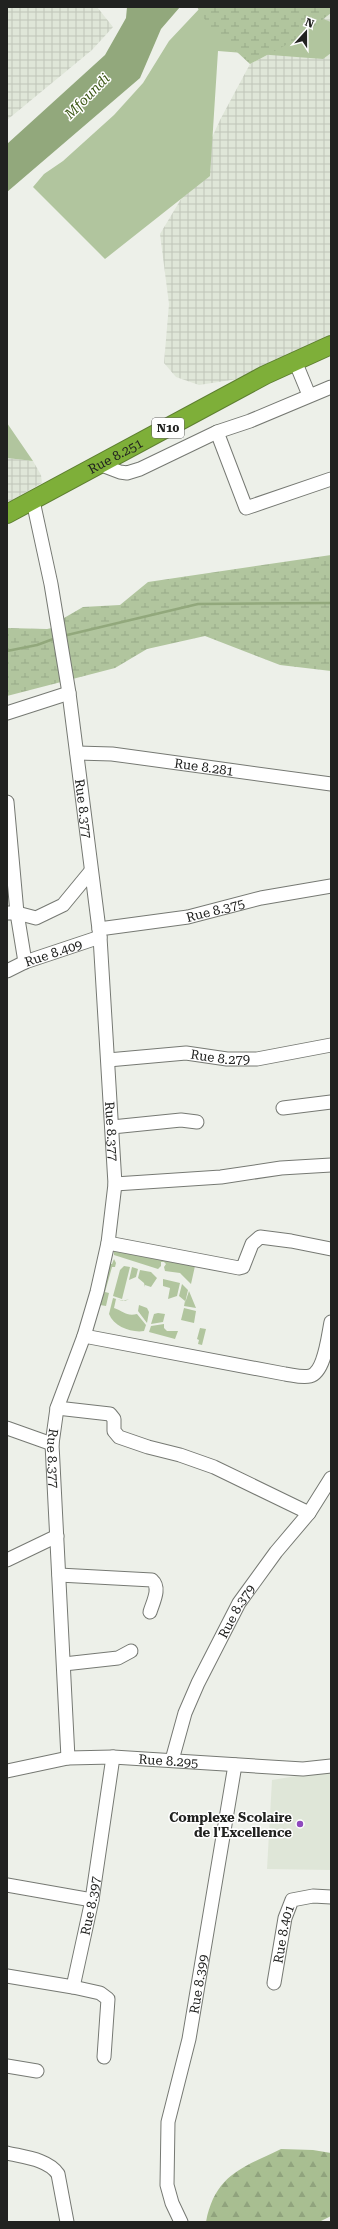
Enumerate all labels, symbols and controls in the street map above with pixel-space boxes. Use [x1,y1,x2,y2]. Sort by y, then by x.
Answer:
north arrow [286,12,326,52]
text: N [303,16,316,31]
water label: Mfoundi [61,70,113,122]
road number: N10 [152,418,184,438]
street label: Rue 8.251 [86,435,145,477]
street label: Rue 8.281 [173,756,235,779]
street label: Rue 8.377 [72,778,94,839]
street label: Rue 8.375 [185,896,246,925]
street label: Rue 8.409 [23,936,84,970]
street label: Rue 8.279 [190,1047,250,1067]
street label: Rue 8.377 [102,1101,121,1162]
street label: Rue 8.377 [44,1428,61,1489]
street label: Rue 8.379 [215,1581,258,1641]
street label: Rue 8.295 [138,1752,199,1770]
place label: Complexe Scolaire de l'Excellence [169,1810,292,1840]
marker: Complexe Scolaire de l'Excellence [295,1819,305,1829]
street label: Rue 8.397 [78,1875,103,1937]
street label: Rue 8.401 [270,1902,298,1965]
street label: Rue 8.399 [186,1953,211,2015]

